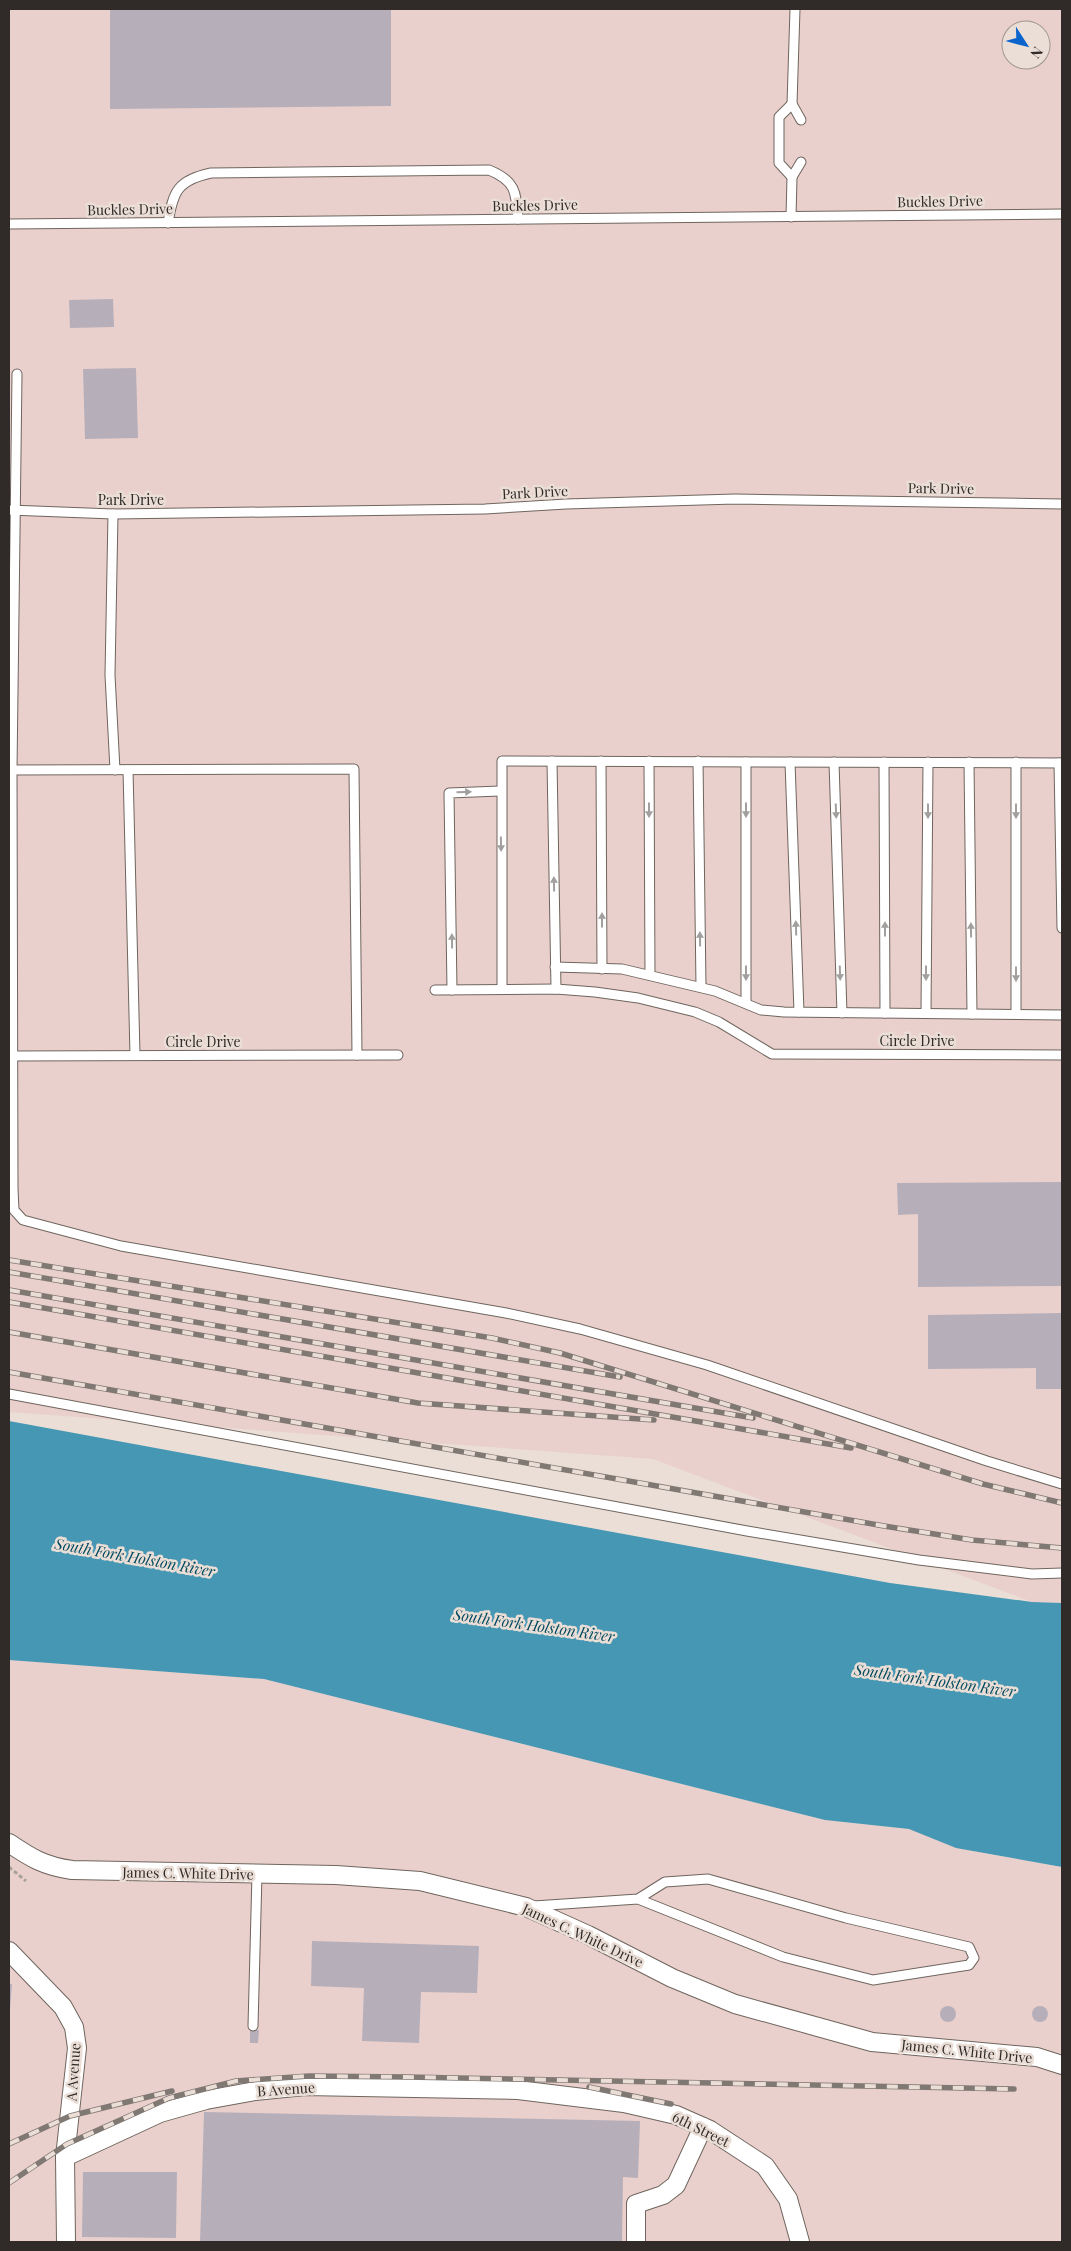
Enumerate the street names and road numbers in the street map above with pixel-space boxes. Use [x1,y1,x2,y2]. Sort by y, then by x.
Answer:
street label: Buckles Drive [897,191,983,211]
street label: Buckles Drive [492,195,578,215]
street label: Buckles Drive [87,199,173,219]
street label: Park Drive [908,478,974,498]
street label: Park Drive [501,481,569,503]
street label: Park Drive [98,490,164,509]
street label: Circle Drive [879,1031,955,1050]
street label: Circle Drive [165,1032,241,1051]
street label: James C. White Drive [121,1862,254,1884]
street label: James C. White Drive [519,1898,647,1971]
street label: James C. White Drive [900,2035,1033,2067]
street label: A Avenue [61,2042,85,2103]
street label: B Avenue [256,2078,316,2100]
street label: 6th Street [669,2107,734,2151]

